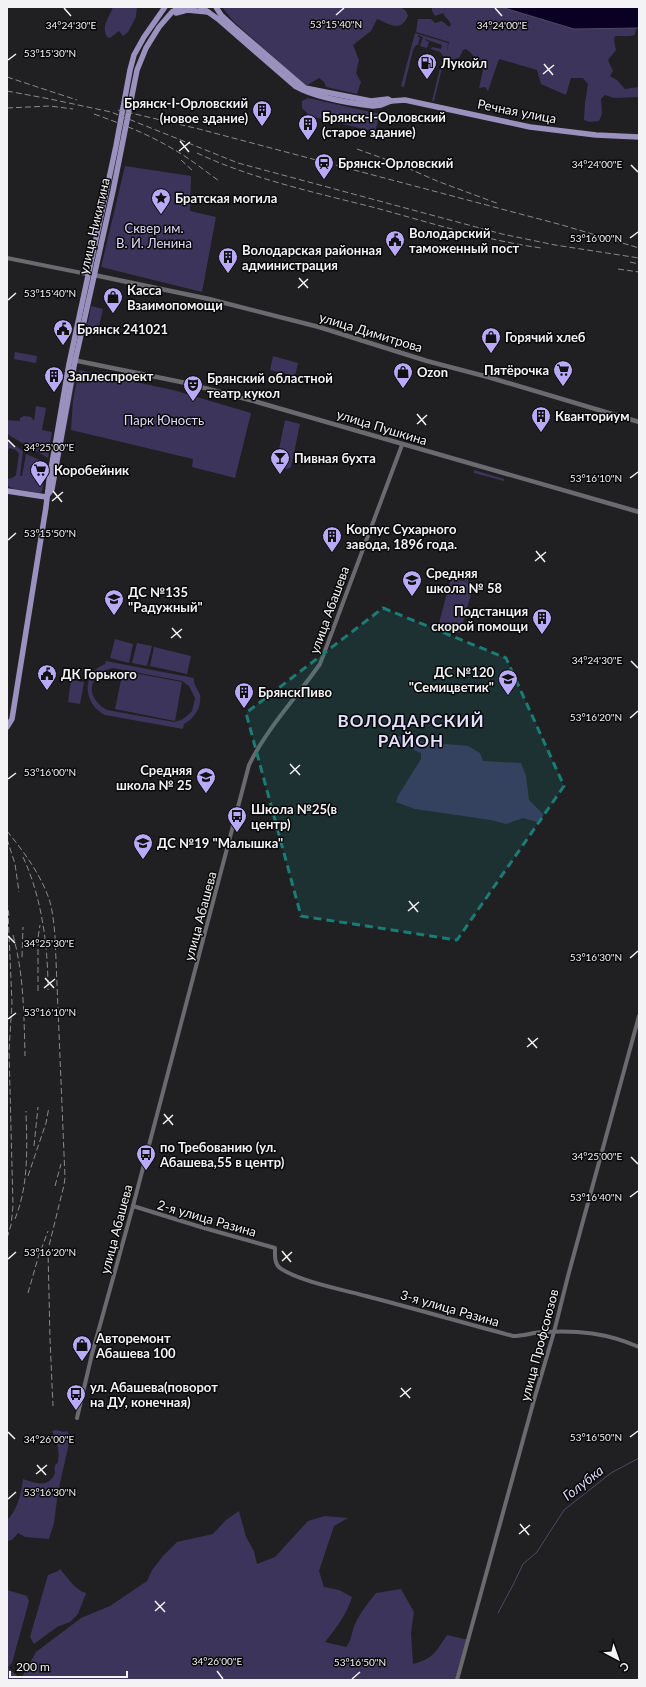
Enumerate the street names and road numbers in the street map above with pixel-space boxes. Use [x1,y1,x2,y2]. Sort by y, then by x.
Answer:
street label: Речная улица [476,96,558,126]
street label: улица Никитина [75,176,113,276]
street label: улица Димитрова [317,309,425,355]
street label: улица Пушкина [335,406,429,448]
street label: улица Абашева [306,564,352,656]
street label: улица Абашева [180,870,220,962]
street label: улица Абашева [96,1183,136,1275]
street label: 2-я улица Разина [156,1196,258,1240]
street label: 3-я улица Разина [399,1286,501,1330]
street label: улица Профсоюзов [516,1287,562,1403]

